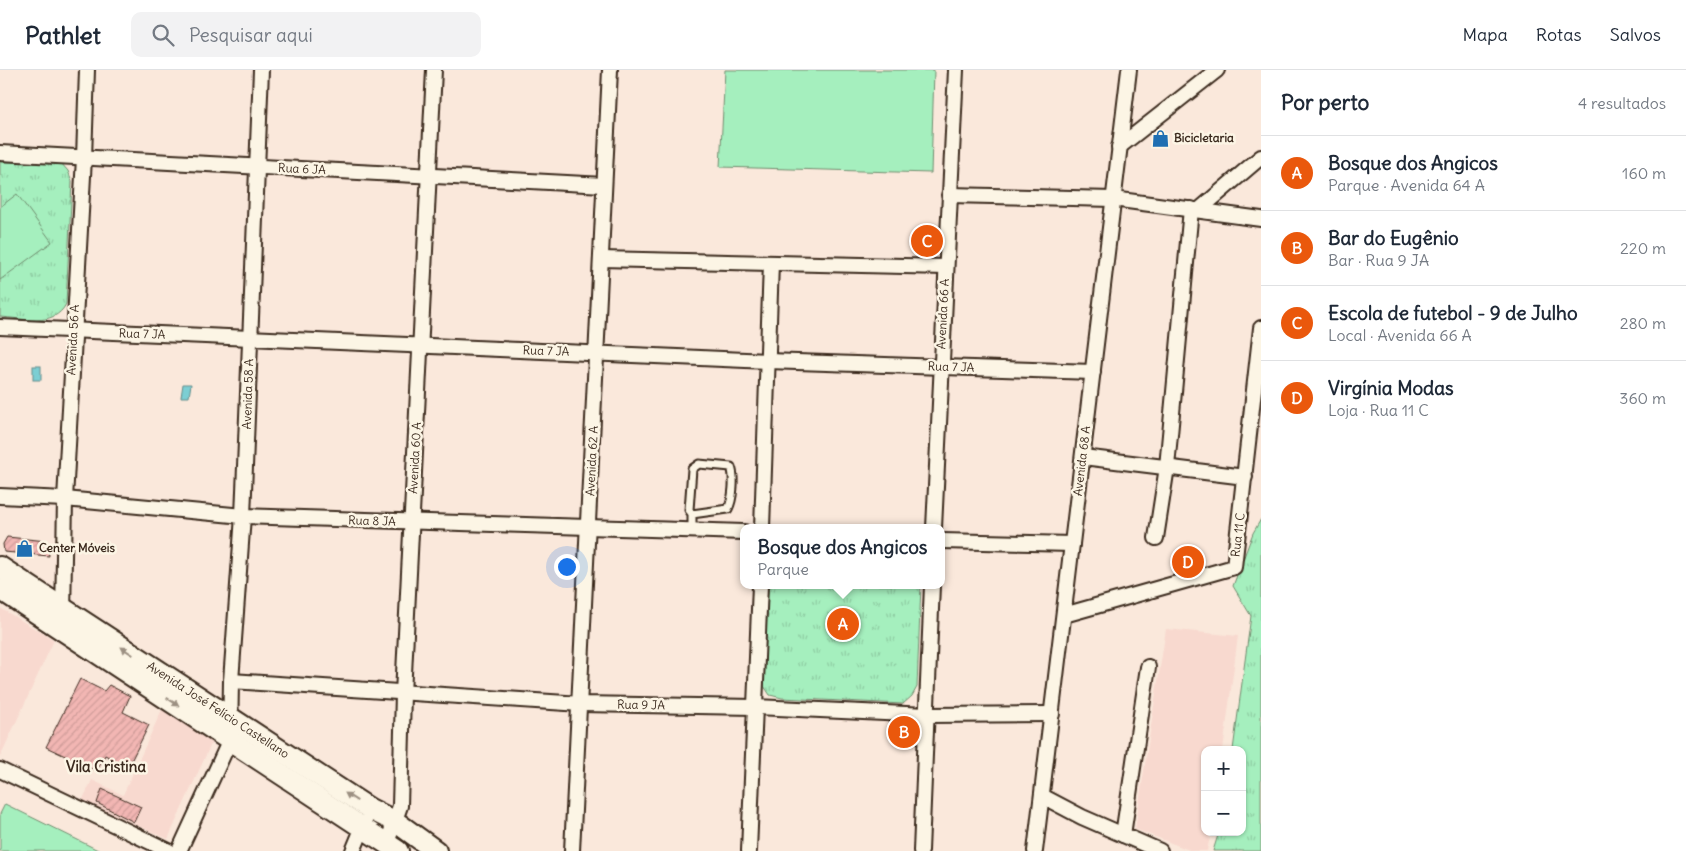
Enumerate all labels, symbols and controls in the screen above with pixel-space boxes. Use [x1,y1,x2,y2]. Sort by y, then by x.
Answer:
search box [131,12,481,57]
text: Pathlet [25,20,101,50]
icon: search [149,21,177,49]
text: Pesquisar aqui [189,23,313,47]
text: Mapa [1463,23,1508,46]
text: Rotas [1536,23,1582,46]
text: Salvos [1610,23,1661,46]
text: Por perto [1281,89,1369,116]
text: 4 resultados [1578,93,1666,113]
shop icon: Bicicletaria [1150,128,1170,148]
place label: Bicicletaria [1174,130,1234,145]
text: Bosque dos Angicos [1328,151,1498,175]
street label: Rua 6 JA [278,160,327,177]
text: A [1292,163,1302,183]
text: 160 m [1622,163,1666,183]
text: Parque · Avenida 64 A [1328,175,1485,195]
pin: C [911,222,943,260]
text: Bar do Eugênio [1328,226,1459,250]
text: B [1292,238,1302,258]
text: 220 m [1620,238,1666,258]
text: Bar · Rua 9 JA [1328,250,1429,270]
street label: Avenida 66 A [933,278,952,350]
text: Escola de futebol - 9 de Julho [1328,301,1578,325]
street label: Avenida 56 A [63,304,82,376]
text: C [1292,313,1302,333]
text: 280 m [1620,313,1666,333]
street label: Rua 7 JA [118,325,166,342]
text: Local · Avenida 66 A [1328,325,1472,345]
street label: Rua 7 JA [522,342,570,359]
street label: Avenida 58 A [239,358,256,430]
street label: Rua 7 JA [927,358,975,375]
text: Virgínia Modas [1328,376,1454,400]
text: D [1291,388,1303,408]
text: 360 m [1619,388,1666,408]
text: Loja · Rua 11 C [1328,400,1429,420]
street label: Avenida 60 A [405,421,424,494]
street label: Avenida 62 A [582,425,601,497]
street label: Avenida 68 A [1070,425,1093,497]
street label: Rua 8 JA [348,512,396,529]
street label: Rua 11 C [1227,512,1248,558]
popup [740,524,945,589]
text: Bosque dos Angicos [758,535,927,559]
shop icon: Center Móveis [15,538,35,558]
place label: Center Móveis [39,540,115,555]
pin: D [1172,543,1204,581]
your location [554,554,580,580]
text: Parque [758,559,809,579]
pin: A [827,605,859,643]
one-way arrow [120,646,134,655]
street label: Avenida José Felício Castellano [144,658,292,761]
street label: Rua 9 JA [617,697,665,712]
one-way arrow [166,698,179,707]
pin: B [888,713,920,751]
map controls [1201,746,1246,836]
button: + [1201,746,1246,791]
district label: Vila Cristina [66,757,146,776]
button: − [1201,791,1246,836]
one-way arrow [344,792,358,802]

